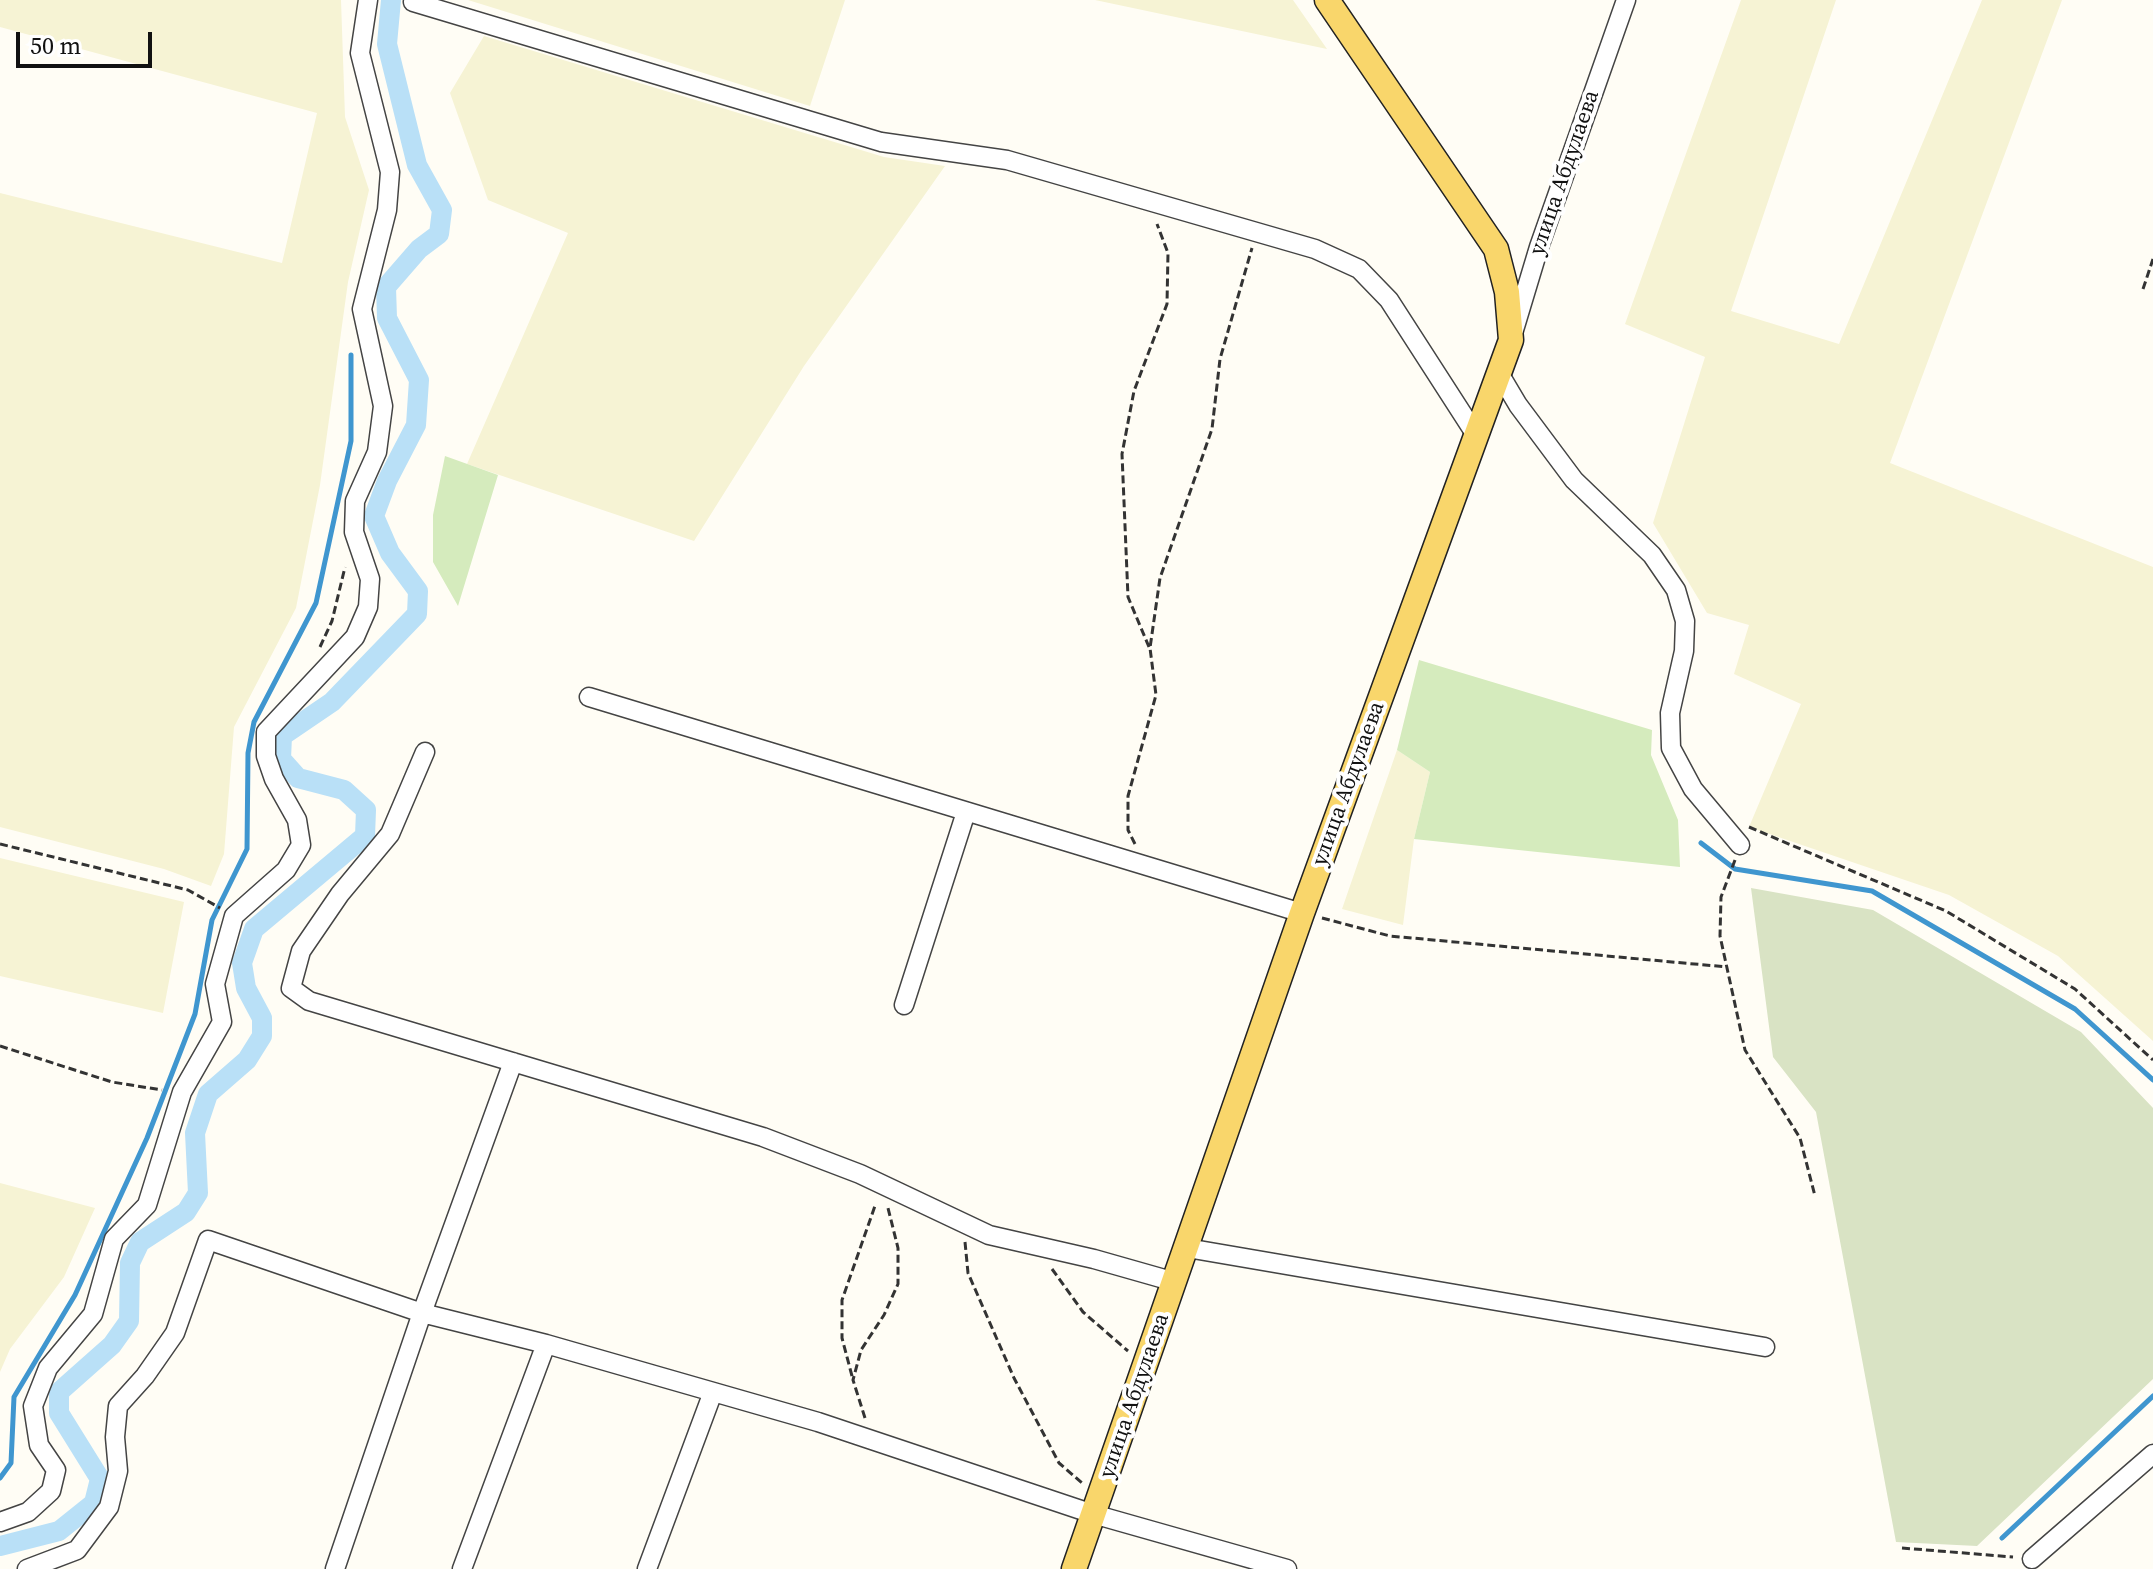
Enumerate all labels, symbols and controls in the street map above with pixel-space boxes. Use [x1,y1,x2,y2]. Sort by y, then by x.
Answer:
scale bar [20,16,156,66]
text: 50 m [30,29,81,62]
street label: улица Абдулаева [1524,87,1606,259]
street label: улица Абдулаева [1307,698,1391,870]
street label: улица Абдулаева [1094,1310,1176,1482]

